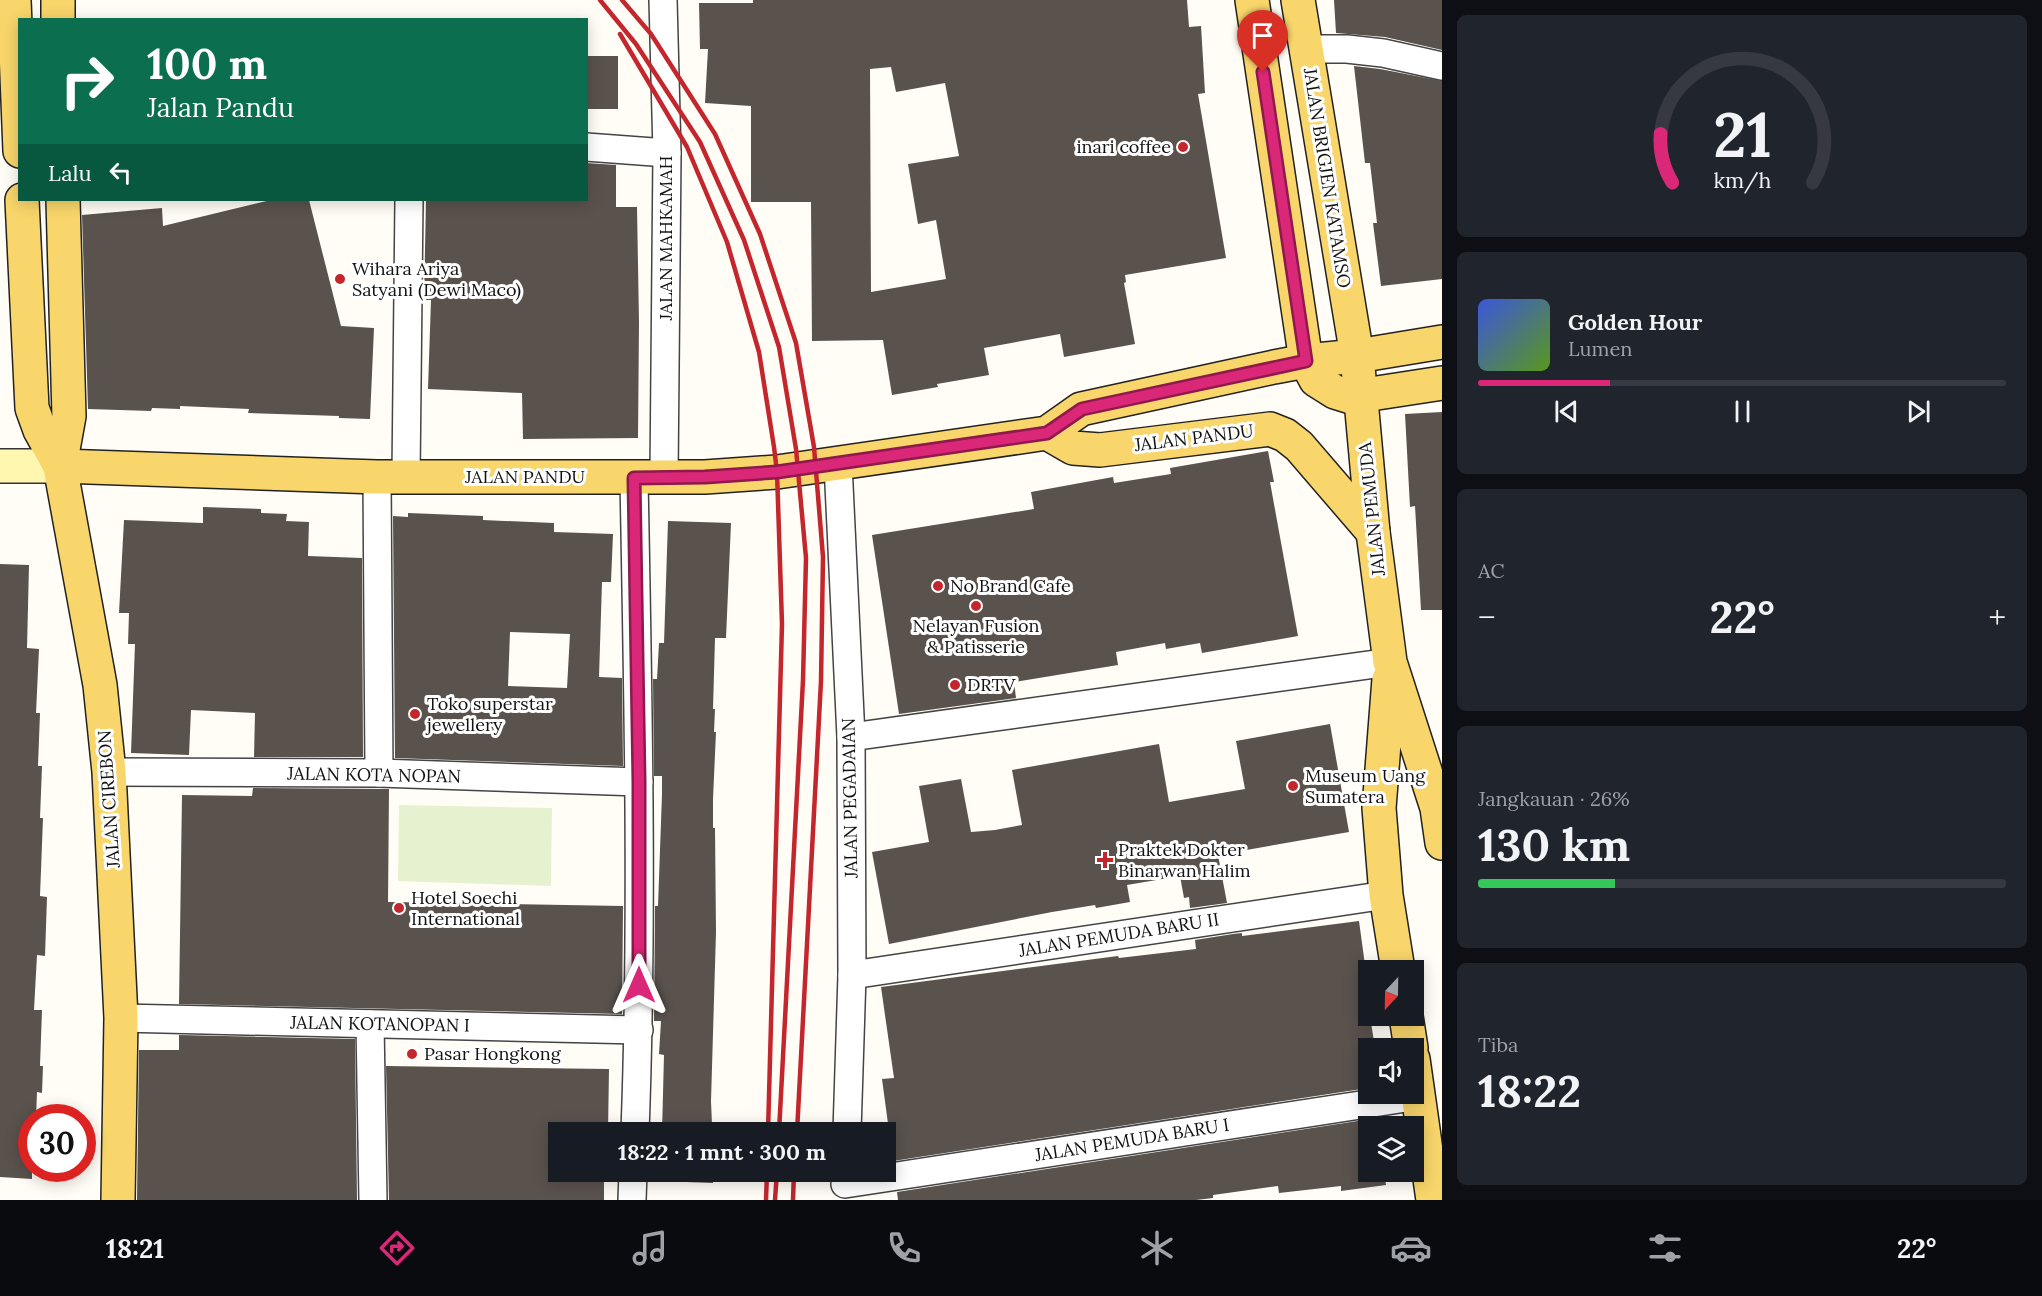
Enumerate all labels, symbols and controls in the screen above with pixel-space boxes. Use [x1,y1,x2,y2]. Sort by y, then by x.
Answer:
pin [1237,10,1288,72]
icon: arrive [1246,19,1279,52]
text: 100 m [147,37,267,91]
icon: right [48,42,126,120]
street label: JALAN BRIGJEN KATAMSO [1299,65,1356,290]
text: Jalan Pandu [147,90,294,124]
text: 21 [1713,94,1771,174]
place label: inari coffee [1077,135,1171,158]
marker: inari coffee [1176,140,1190,154]
street label: JALAN MAHKAMAH [654,155,677,322]
icon: left [104,156,137,189]
text: Lalu [48,159,92,187]
text: km/h [1713,166,1771,194]
place label: Wihara Ariya Satyani (Dewi Maco) [352,257,521,301]
marker: Wihara Ariya Satyani (Dewi Maco) [333,272,347,286]
text: Golden Hour [1568,308,1702,336]
text: Lumen [1568,336,1632,361]
icon: previous [1550,395,1583,428]
icon: pause [1726,395,1759,428]
icon: next [1902,395,1935,428]
street label: JALAN PANDU [1132,419,1255,456]
street label: JALAN PEMUDA [1353,440,1390,578]
street label: JALAN PANDU [464,465,585,488]
text: AC [1478,558,1504,583]
place label: No Brand Cafe [950,574,1071,597]
marker: No Brand Cafe [931,579,945,593]
text: 22° [1709,588,1775,645]
text: − [1478,596,1496,638]
text: + [1988,596,2006,638]
marker: Nelayan Fusion & Patisserie [969,599,983,613]
place label: Nelayan Fusion & Patisserie [912,614,1040,658]
place label: DRTV [967,673,1016,696]
marker: DRTV [948,678,962,692]
place label: Toko superstar jewellery [425,692,553,736]
marker: Toko superstar jewellery [408,707,422,721]
street label: JALAN PEGADAIAN [837,718,862,879]
street label: JALAN CIREBON [92,729,125,870]
street label: JALAN KOTA NOPAN [286,761,461,788]
place label: Museum Uang Sumatera [1305,764,1426,808]
marker: Museum Uang Sumatera [1286,779,1300,793]
text: Jangkauan · 26% [1478,786,1630,811]
text: 130 km [1478,816,1630,873]
place label: Praktek Dokter Binarwan Halim [1118,838,1251,882]
marker: Praktek Dokter Binarwan Halim [1096,851,1114,869]
place label: Hotel Soechi International [411,886,520,930]
marker: Hotel Soechi International [392,901,406,915]
street label: JALAN PEMUDA BARU II [1016,907,1221,962]
position arrow [607,953,671,1017]
north arrow [1358,960,1424,1026]
map controls [1358,960,1424,1182]
street label: JALAN KOTANOPAN I [289,1010,470,1037]
text: Tiba [1478,1032,1518,1057]
button: sound [1358,1038,1424,1104]
place label: Pasar Hongkong [424,1042,562,1065]
marker: Pasar Hongkong [405,1047,419,1061]
text: 18:22 [1478,1062,1581,1119]
speed limit sign: 30 [18,1104,96,1182]
street label: JALAN PEMUDA BARU I [1032,1113,1231,1166]
button: layers [1358,1116,1424,1182]
text: 18:22 · 1 mnt · 300 m [618,1138,826,1166]
icon: directions [376,1227,418,1269]
icon: music [629,1227,671,1269]
icon: phone [883,1227,925,1269]
icon: climate [1136,1227,1178,1269]
icon: car [1390,1227,1432,1269]
icon: filters [1644,1227,1686,1269]
text: 18:21 [106,1231,164,1265]
text: 22° [1897,1231,1936,1265]

